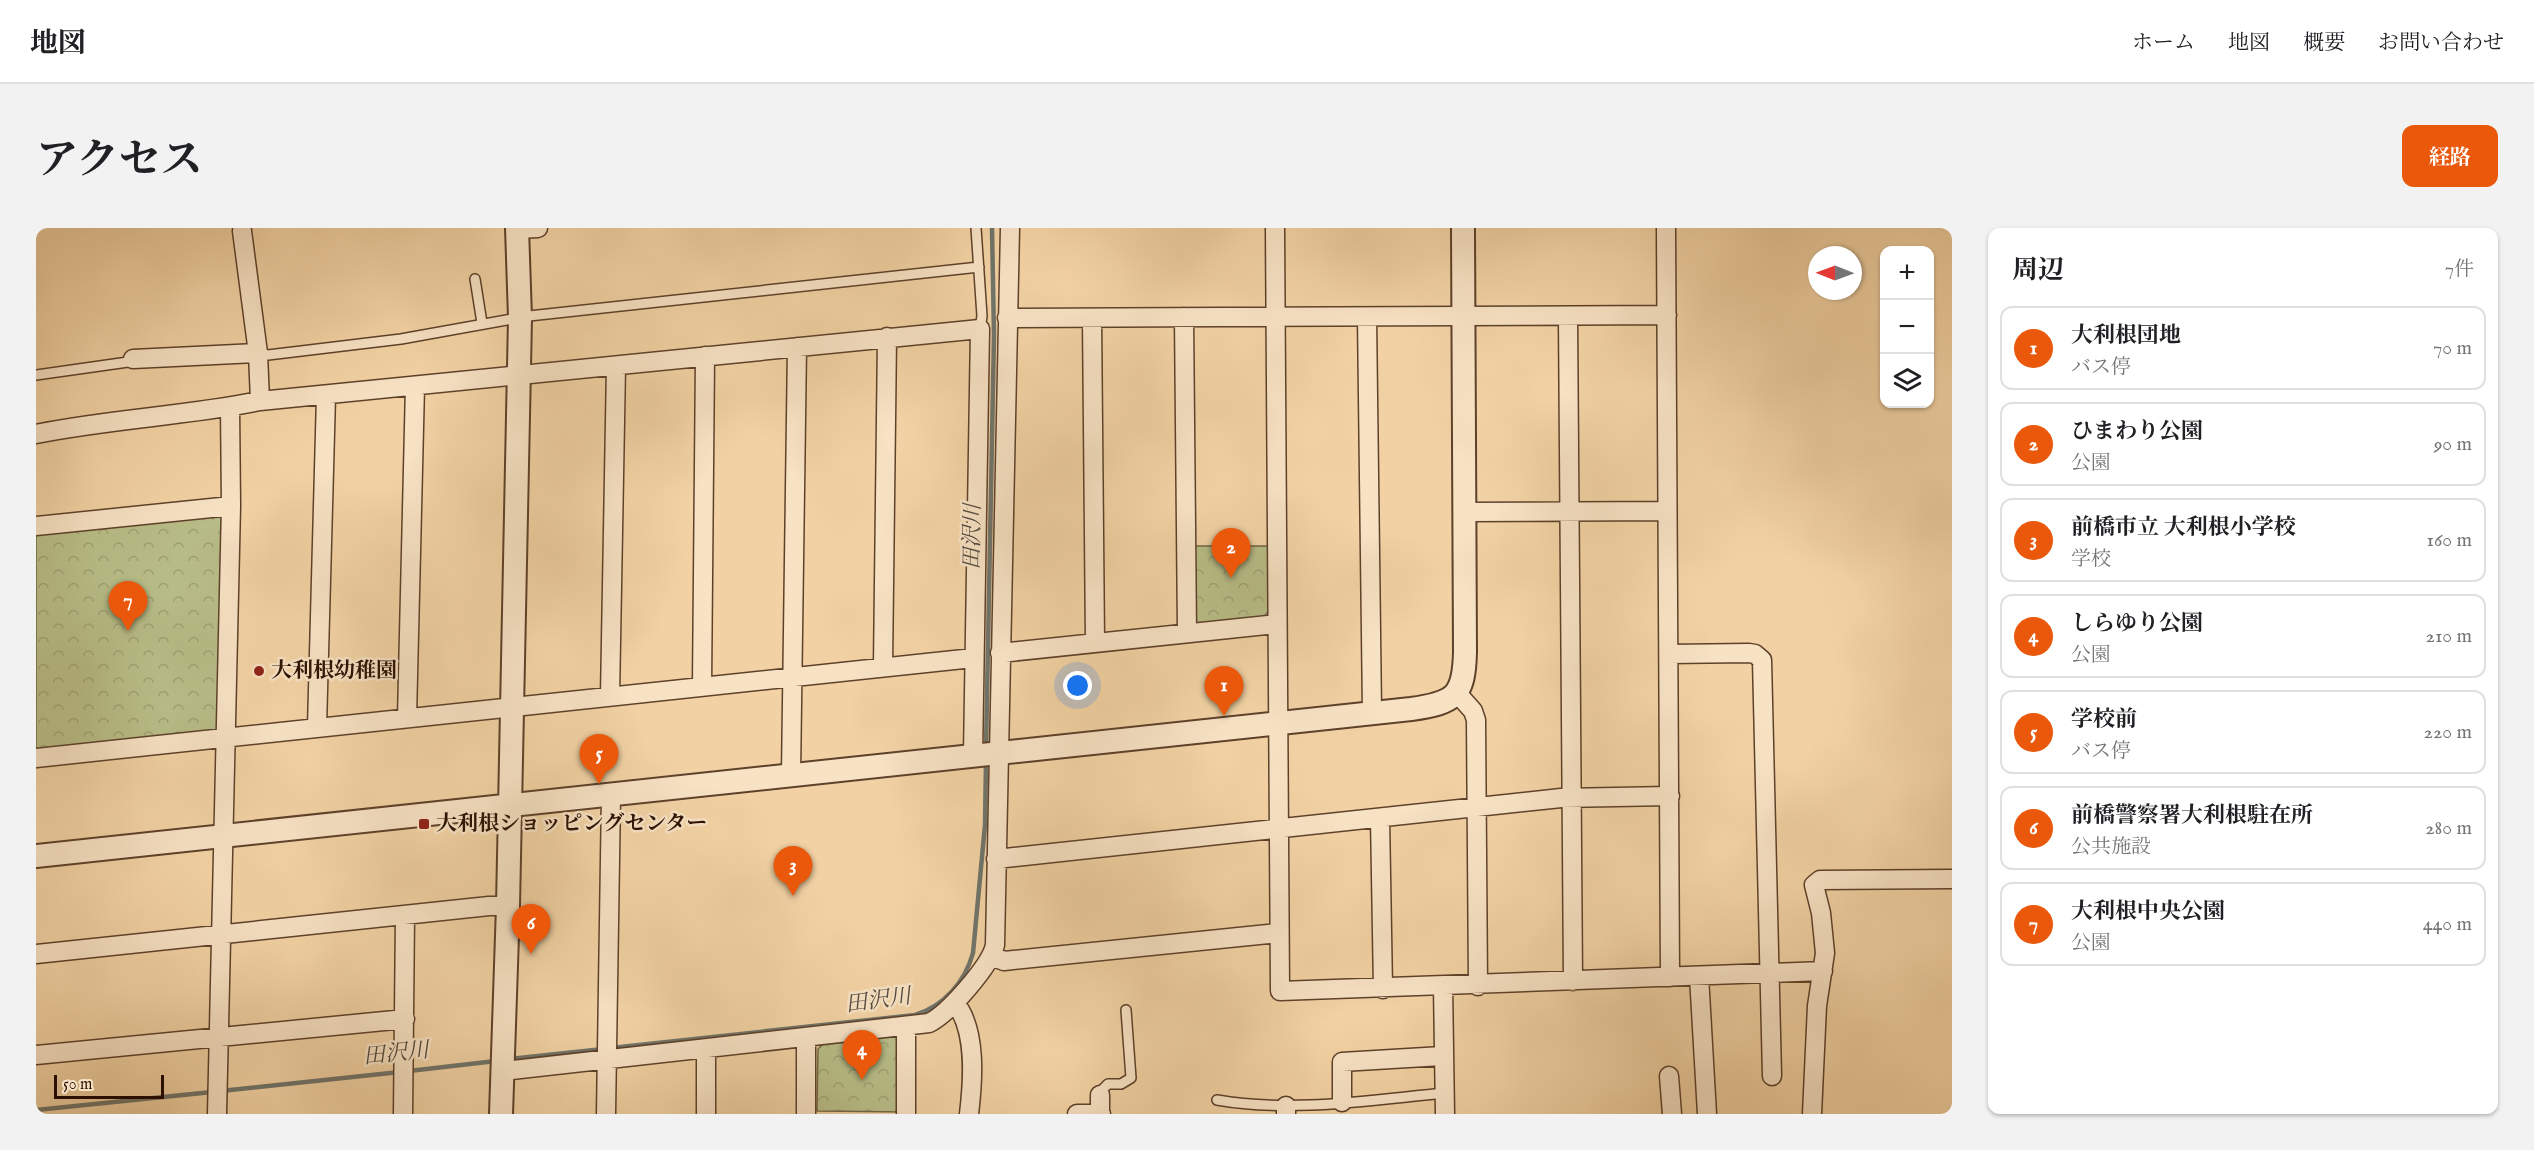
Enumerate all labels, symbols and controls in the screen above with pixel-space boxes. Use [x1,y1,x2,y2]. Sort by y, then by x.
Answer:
text: 地図 [30,27,86,62]
text: ホーム [2132,30,2195,57]
text: 地図 [2228,30,2270,57]
text: 概要 [2303,30,2345,57]
text: お問い合わせ [2378,30,2504,57]
button: 経路 [2402,125,2498,187]
text: アクセス [36,135,203,188]
north arrow [1808,246,1862,300]
map controls [1880,246,1934,408]
button: + [1880,246,1934,300]
text: 周辺 [2012,254,2064,287]
text: 7件 [2445,257,2474,282]
button: − [1880,300,1934,354]
text: 大利根団地 [2071,322,2181,350]
text: 1 [2030,336,2037,361]
text: 70 m [2433,336,2472,361]
button: layers [1880,354,1934,408]
text: バス停 [2071,355,2131,380]
text: ひまわり公園 [2071,418,2203,446]
text: 2 [2029,432,2038,457]
text: 90 m [2434,432,2472,457]
text: 公園 [2071,451,2111,476]
water label: 田沢川 [958,502,988,570]
text: 前橋市立 大利根小学校 [2071,514,2296,542]
pin: 2 [1212,528,1250,578]
text: 3 [2030,528,2037,553]
text: 160 m [2426,528,2472,553]
text: 学校 [2071,547,2111,572]
pin: 7 [108,582,148,631]
text: しらゆり公園 [2071,610,2203,638]
text: 4 [2029,624,2038,649]
text: 210 m [2426,624,2472,649]
text: 公園 [2071,643,2111,668]
place label: 大利根幼稚園 [271,658,397,685]
marker: 大利根幼稚園 [252,664,266,678]
pin: 1 [1204,666,1244,716]
your location [1063,671,1092,700]
text: 学校前 [2071,706,2137,734]
text: 5 [2030,720,2037,745]
text: 220 m [2424,720,2472,745]
pin: 5 [580,734,618,784]
text: バス停 [2071,739,2131,764]
text: 前橋警察署大利根駐在所 [2071,802,2313,830]
place label: 大利根ショッピングセンター [436,811,707,838]
text: 6 [2029,816,2038,841]
text: 280 m [2425,816,2472,841]
marker: 大利根ショッピングセンター [417,817,431,831]
text: 公共施設 [2071,835,2151,860]
pin: 3 [774,846,813,896]
text: 大利根中央公園 [2071,898,2225,926]
pin: 6 [512,904,550,954]
text: 7 [2029,912,2038,937]
text: 440 m [2423,912,2472,937]
text: 公園 [2071,931,2111,956]
water label: 田沢川 [843,982,915,1019]
pin: 4 [842,1030,882,1080]
water label: 田沢川 [362,1036,432,1071]
scale bar [54,1072,164,1100]
text: 50 m [63,1075,92,1095]

